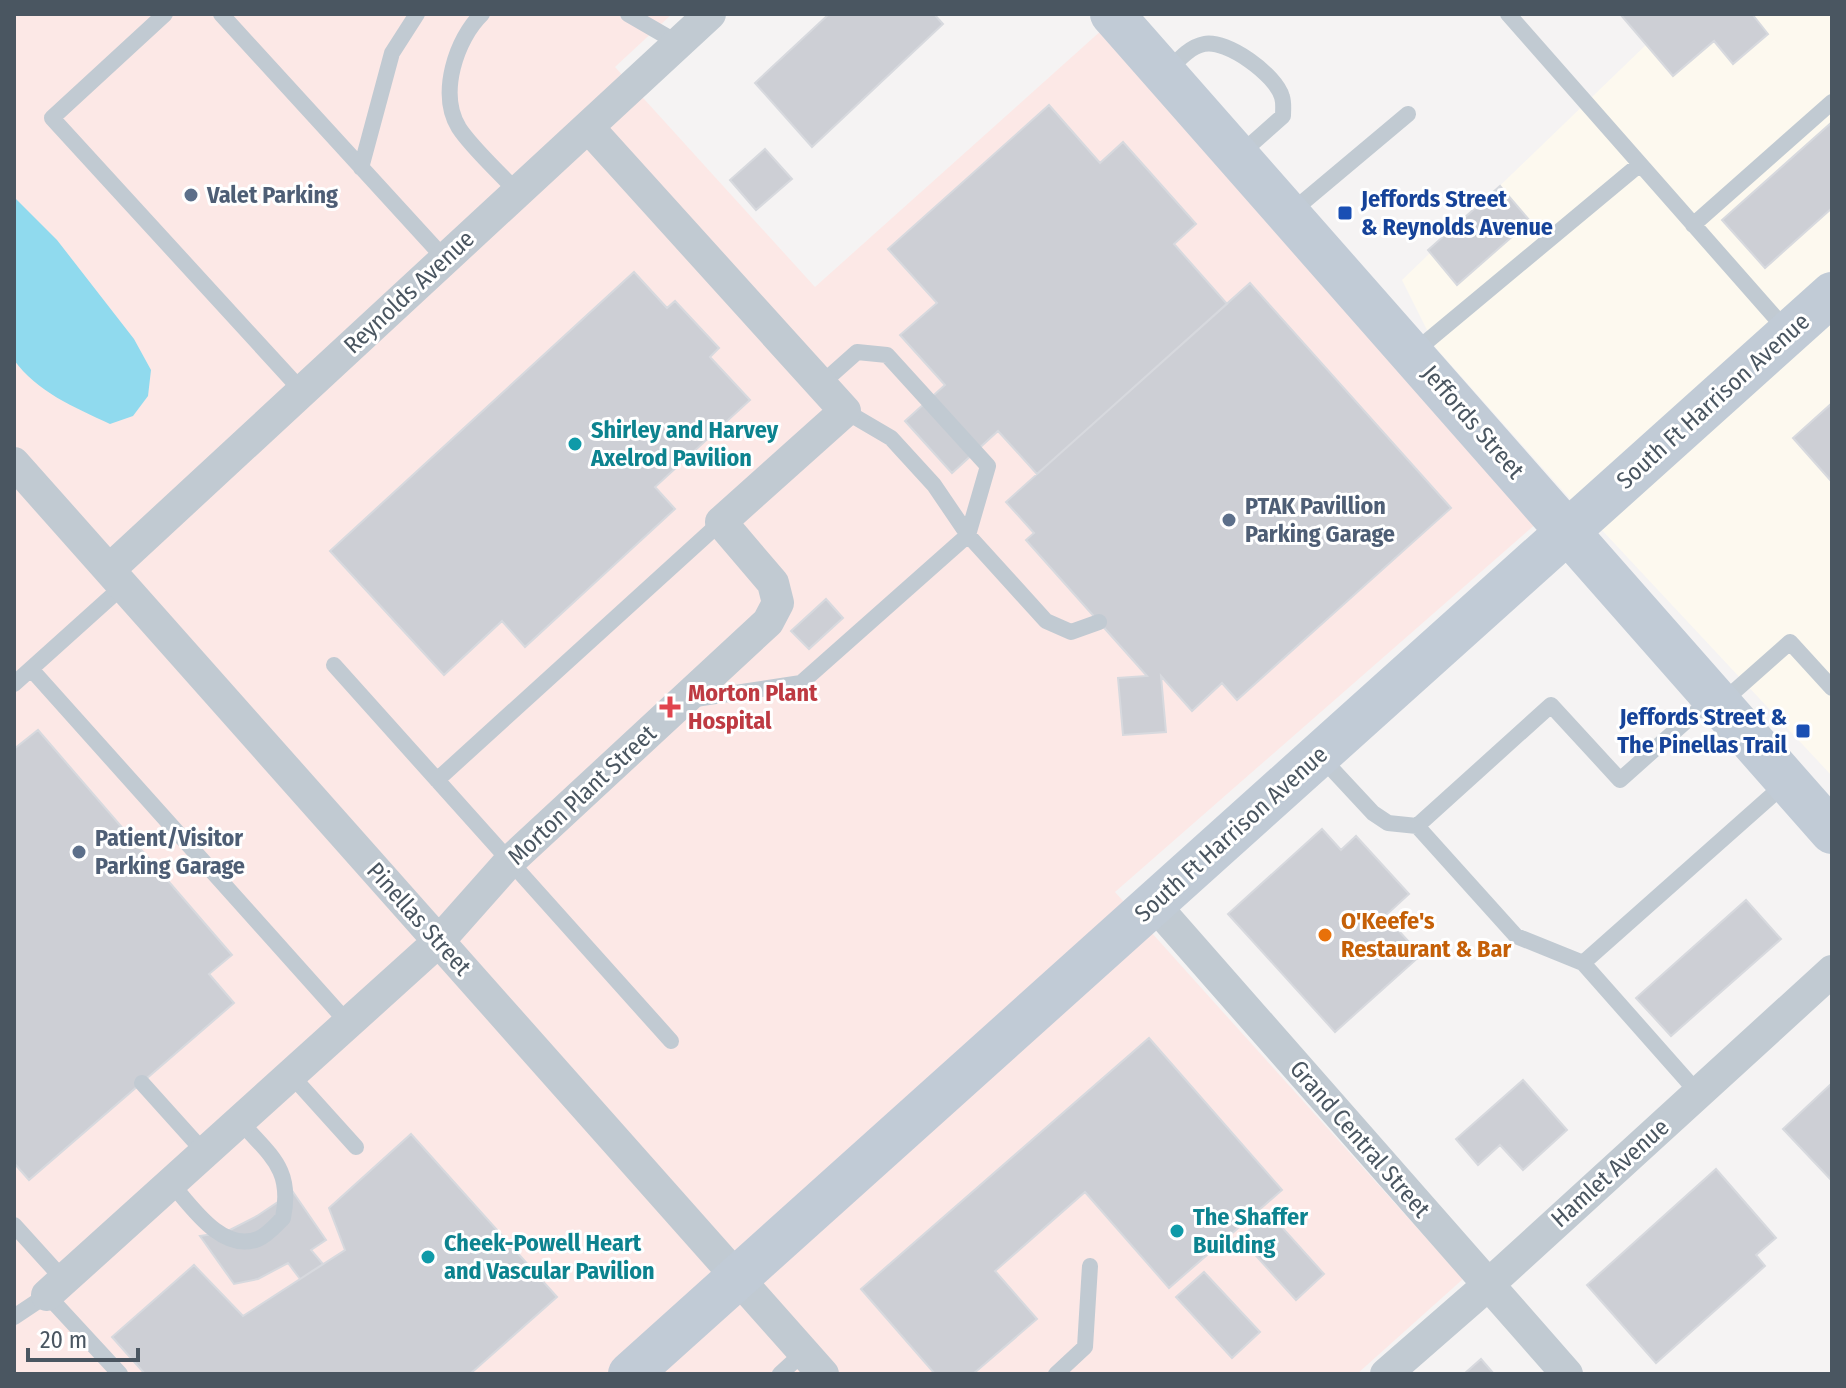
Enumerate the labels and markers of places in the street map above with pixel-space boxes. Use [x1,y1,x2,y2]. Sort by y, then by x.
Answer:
place label: Valet Parking [206,181,338,209]
place label: Jeffords Street & Reynolds Avenue [1360,185,1553,241]
marker: Valet Parking [182,186,200,204]
marker: Jeffords Street & Reynolds Avenue [1336,204,1354,222]
place label: Shirley and Harvey Axelrod Pavilion [590,416,779,472]
marker: Shirley and Harvey Axelrod Pavilion [566,435,584,453]
place label: PTAK Pavillion Parking Garage [1245,492,1395,548]
marker: PTAK Pavillion Parking Garage [1220,511,1238,529]
place label: Morton Plant Hospital [688,679,818,735]
marker: Morton Plant Hospital [659,696,681,718]
place label: Jeffords Street & The Pinellas Trail [1617,703,1787,759]
marker: Jeffords Street & The Pinellas Trail [1794,722,1812,740]
place label: Patient/Visitor Parking Garage [95,824,245,880]
marker: Patient/Visitor Parking Garage [70,843,88,861]
place label: O'Keefe's Restaurant & Bar [1341,907,1511,963]
marker: O'Keefe's Restaurant & Bar [1316,926,1334,944]
place label: The Shaffer Building [1193,1203,1308,1259]
marker: The Shaffer Building [1168,1222,1186,1240]
place label: Cheek-Powell Heart and Vascular Pavilion [444,1229,655,1285]
marker: Cheek-Powell Heart and Vascular Pavilion [419,1248,437,1266]

